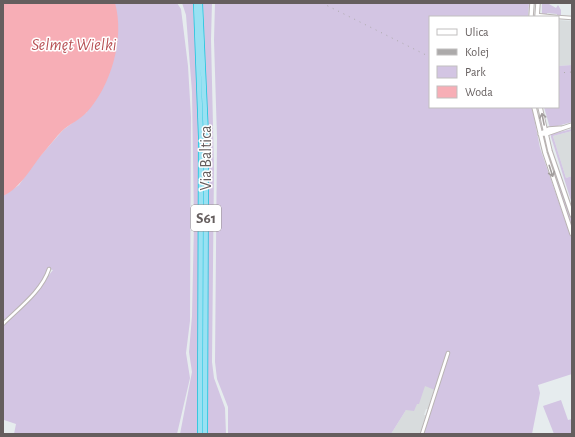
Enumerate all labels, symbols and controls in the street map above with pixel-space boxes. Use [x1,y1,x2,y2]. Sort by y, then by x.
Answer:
legend [429,16,559,108]
text: Ulica [465,26,489,38]
water label: Selmęt Wielki [31,36,117,53]
text: Kolej [465,46,489,59]
text: Park [465,66,486,78]
text: Woda [465,86,493,98]
one-way arrow [538,113,546,126]
street label: Via Baltica [198,125,214,191]
one-way arrow [547,165,555,177]
road number: S61 [191,205,221,231]

